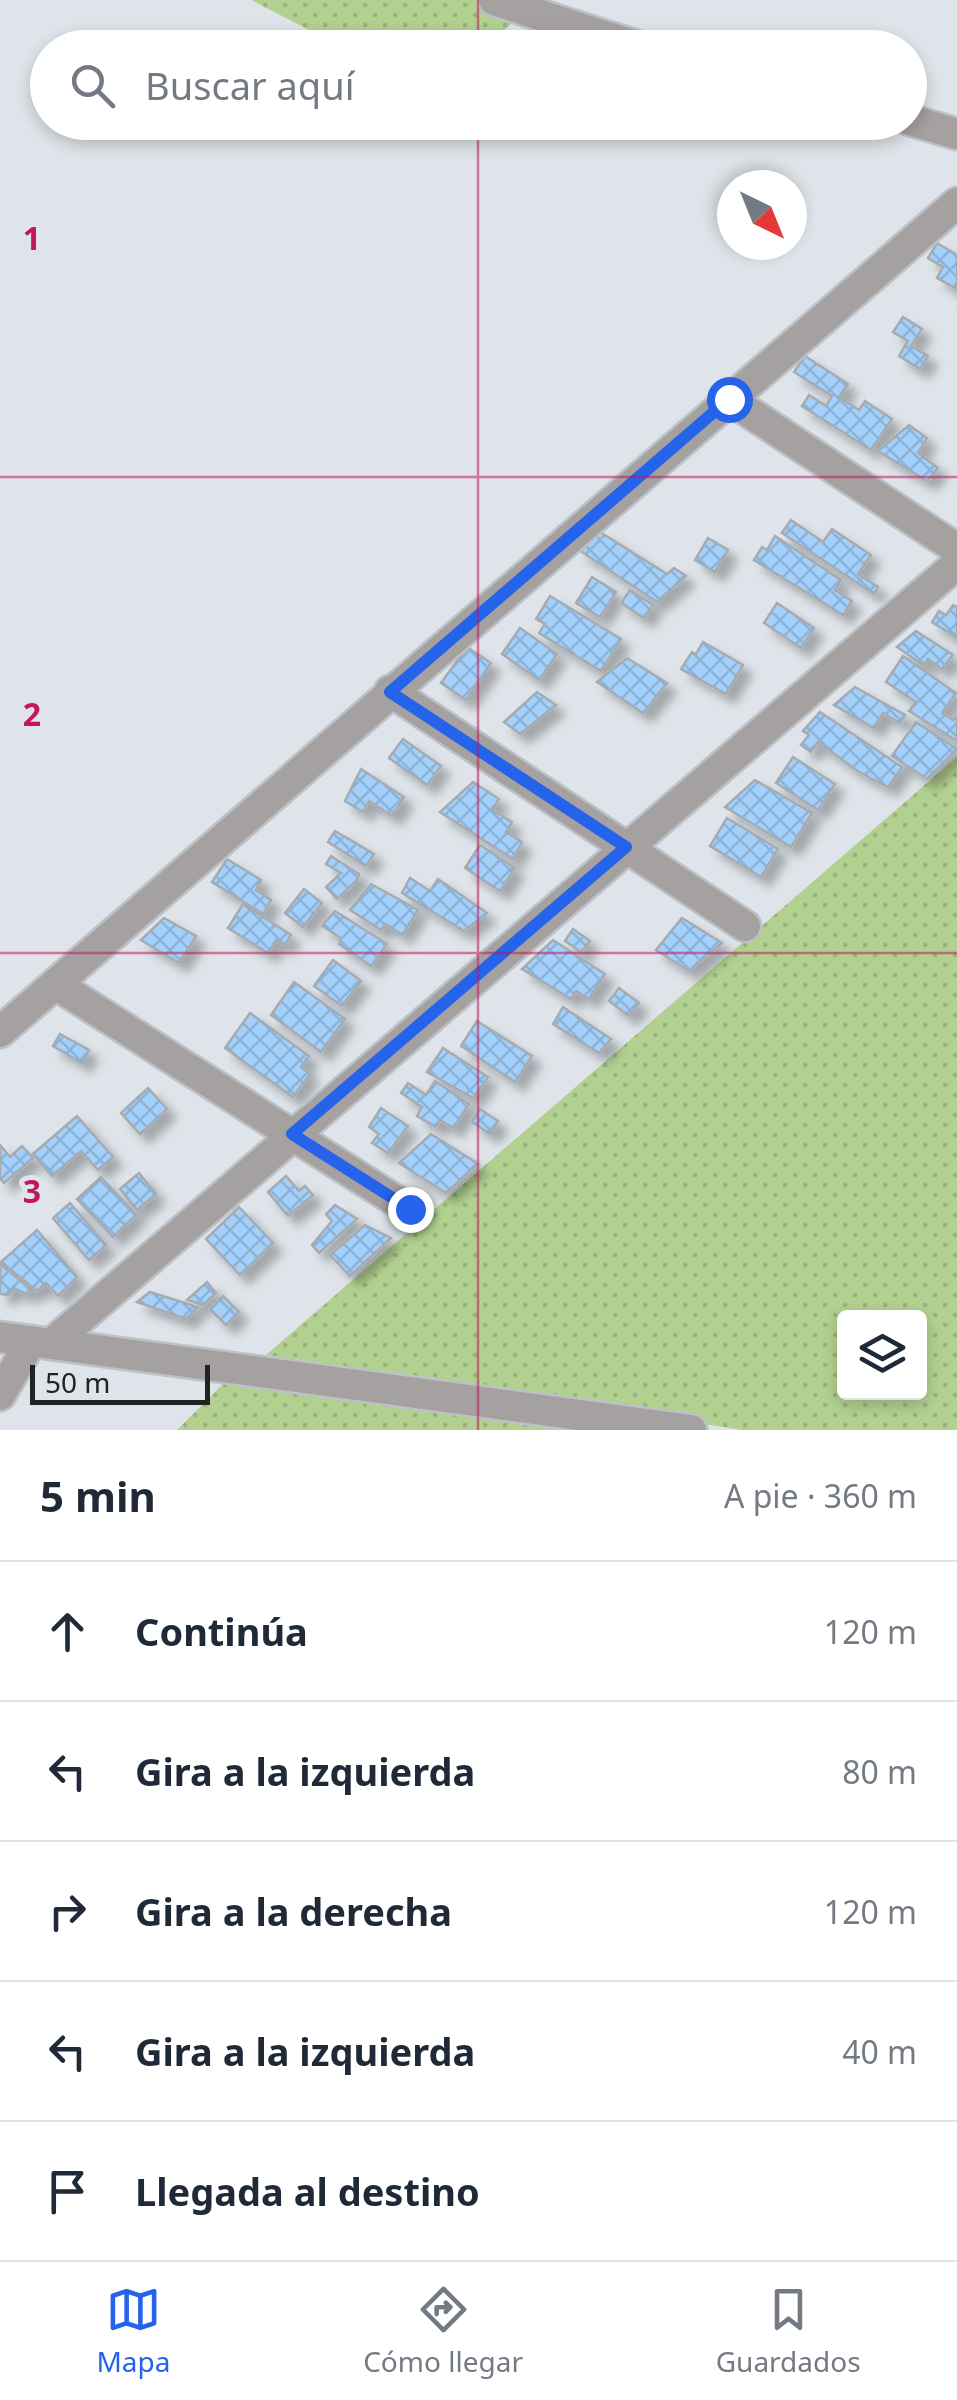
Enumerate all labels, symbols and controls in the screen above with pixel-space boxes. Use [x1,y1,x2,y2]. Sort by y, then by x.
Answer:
search box [30,30,927,140]
icon: search [65,58,120,113]
text: Buscar aquí [145,59,355,111]
north arrow [717,170,807,260]
text: 1 [23,216,41,259]
route start [707,377,753,423]
text: 2 [23,692,41,735]
text: 3 [23,1169,41,1212]
route end [388,1187,434,1233]
map controls [837,1310,927,1400]
button: layers [837,1310,927,1400]
scale bar [30,1360,210,1404]
text: 50 m [45,1363,111,1401]
text: 5 min [40,1467,156,1524]
text: A pie · 360 m [724,1474,917,1517]
icon: ahead [40,1604,95,1659]
text: Continúa [135,1605,308,1657]
text: 120 m [824,1610,917,1653]
icon: left [40,1744,95,1799]
text: Gira a la izquierda [135,1745,475,1797]
text: 80 m [842,1750,917,1793]
icon: right [40,1884,95,1939]
text: Gira a la derecha [135,1885,452,1937]
text: 120 m [824,1890,917,1933]
icon: left [40,2024,95,2079]
text: Gira a la izquierda [135,2025,475,2077]
text: 40 m [842,2030,917,2073]
icon: arrive [40,2164,95,2219]
text: Llegada al destino [135,2165,480,2217]
tab: Mapa [96,2282,170,2380]
tab: Cómo llegar [363,2282,523,2380]
tab: Guardados [716,2282,861,2380]

